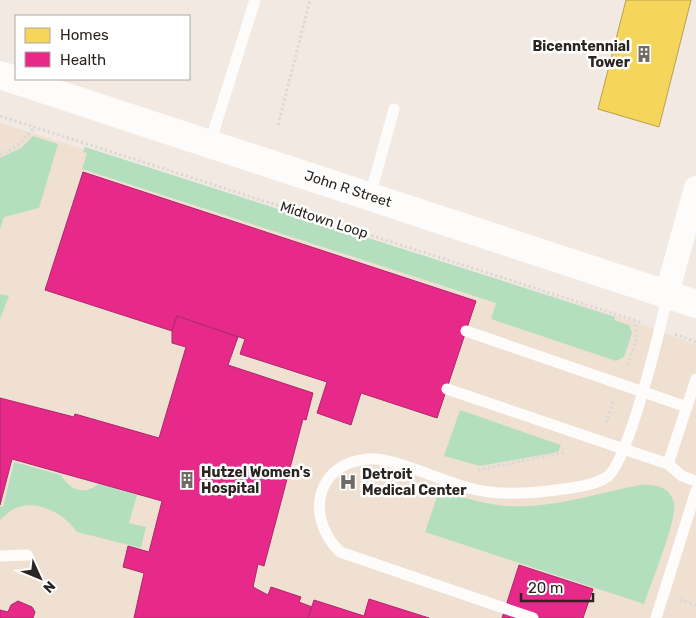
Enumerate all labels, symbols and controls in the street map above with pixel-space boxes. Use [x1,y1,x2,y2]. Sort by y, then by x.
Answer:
legend [15,15,190,80]
text: Homes [60,26,109,44]
place label: Bicenntennial Tower [533,38,631,71]
building icon: Bicenntennial Tower [634,44,654,64]
text: Health [60,51,106,69]
street label: John R Street [302,167,394,211]
street label: Midtown Loop [278,198,370,242]
place label: Hutzel Women's Hospital [201,464,311,497]
place label: Detroit Medical Center [362,466,467,499]
building icon: Hutzel Women's Hospital [177,470,197,490]
hospital icon: Detroit Medical Center [338,472,358,492]
north arrow [15,553,65,603]
scale bar [521,570,594,602]
text: N [39,577,59,596]
text: 20 m [528,579,563,597]

